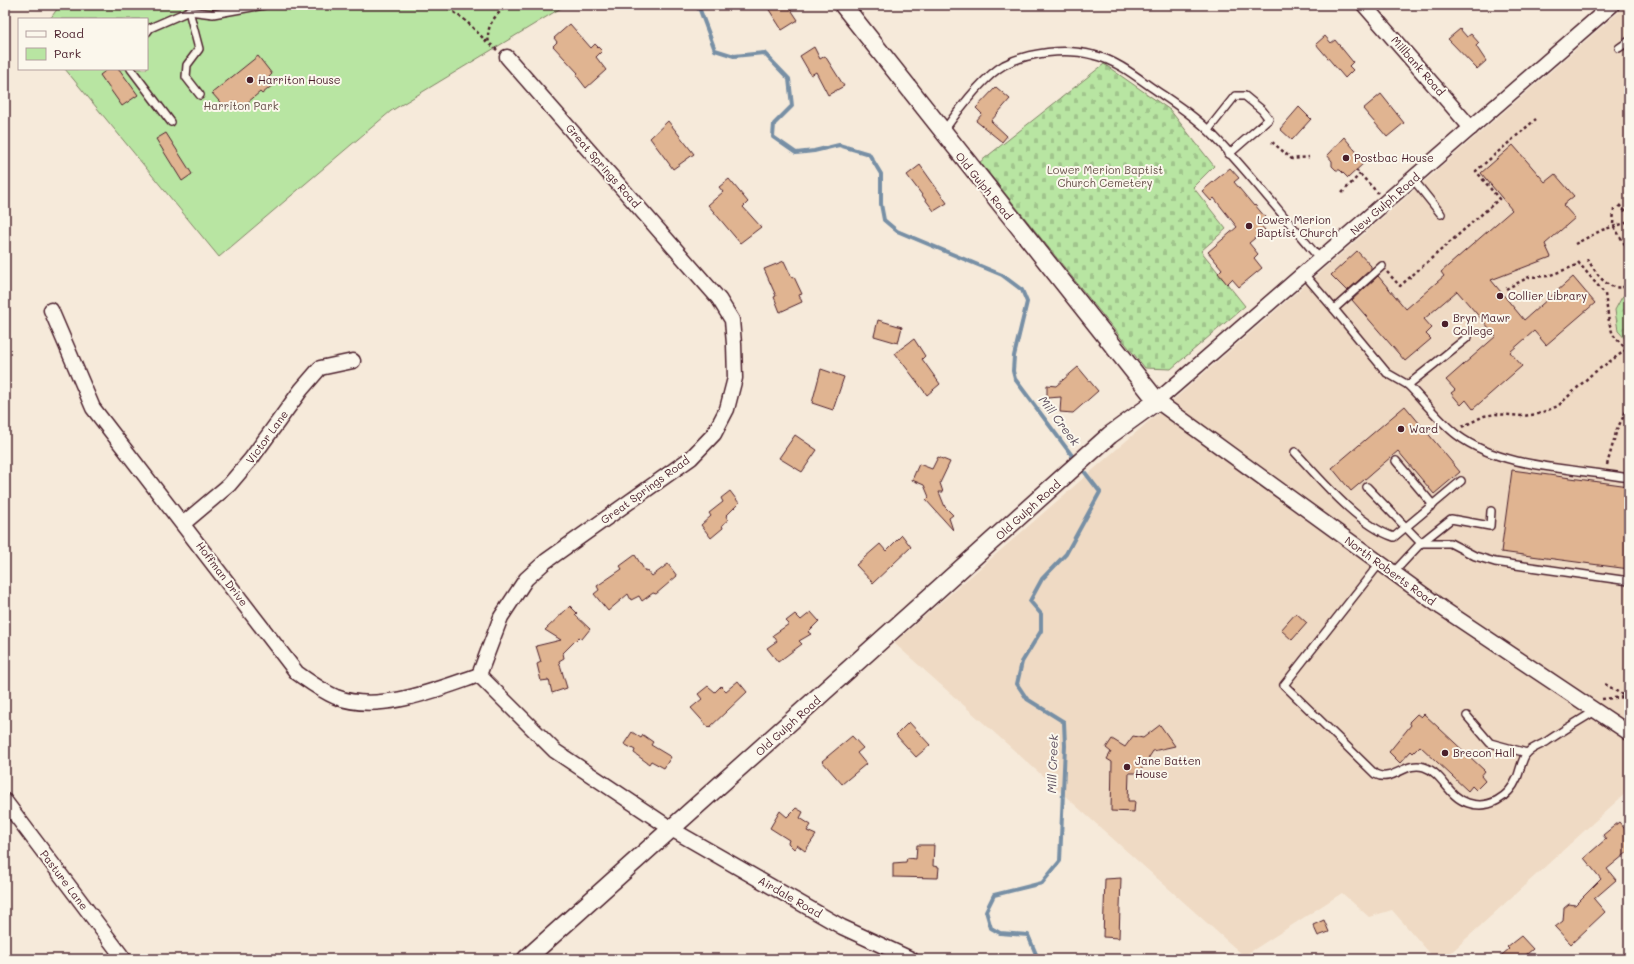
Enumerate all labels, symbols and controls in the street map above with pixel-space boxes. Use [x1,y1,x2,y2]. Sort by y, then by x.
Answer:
legend [18,18,148,70]
text: Road [54,25,84,41]
street label: Millbank Road [1388,33,1448,99]
text: Park [54,45,81,61]
place label: Harriton House [258,72,341,87]
marker: Harriton House [245,75,255,85]
park label: Harriton Park [203,98,279,113]
street label: Great Springs Road [563,121,644,211]
street label: Old Gulph Road [953,149,1016,223]
place label: Postbac House [1354,150,1434,165]
marker: Postbac House [1341,153,1351,163]
park label: Lower Merion Baptist Church Cemetery [1047,162,1163,190]
street label: New Gulph Road [1347,169,1423,238]
place label: Lower Merion Baptist Church [1257,212,1338,240]
marker: Lower Merion Baptist Church [1244,221,1254,231]
place label: Collier Library [1508,288,1587,303]
marker: Collier Library [1495,291,1505,301]
place label: Bryn Mawr College [1453,310,1510,338]
marker: Bryn Mawr College [1440,319,1450,329]
water label: Mill Creek [1036,392,1084,449]
street label: Victor Lane [242,407,291,467]
place label: Ward [1409,421,1438,436]
marker: Ward [1396,424,1406,434]
street label: Great Springs Road [597,452,692,527]
street label: Old Gulph Road [992,476,1063,543]
street label: North Roberts Road [1342,533,1439,609]
street label: Hoffman Drive [193,538,252,609]
street label: Old Gulph Road [752,692,823,759]
water label: Mill Creek [1043,734,1061,794]
place label: Brecon Hall [1453,745,1515,760]
marker: Brecon Hall [1440,748,1450,758]
place label: Jane Batten House [1135,753,1201,781]
marker: Jane Batten House [1122,762,1132,772]
street label: Pasture Lane [37,847,92,913]
street label: Airdale Road [756,872,825,921]

